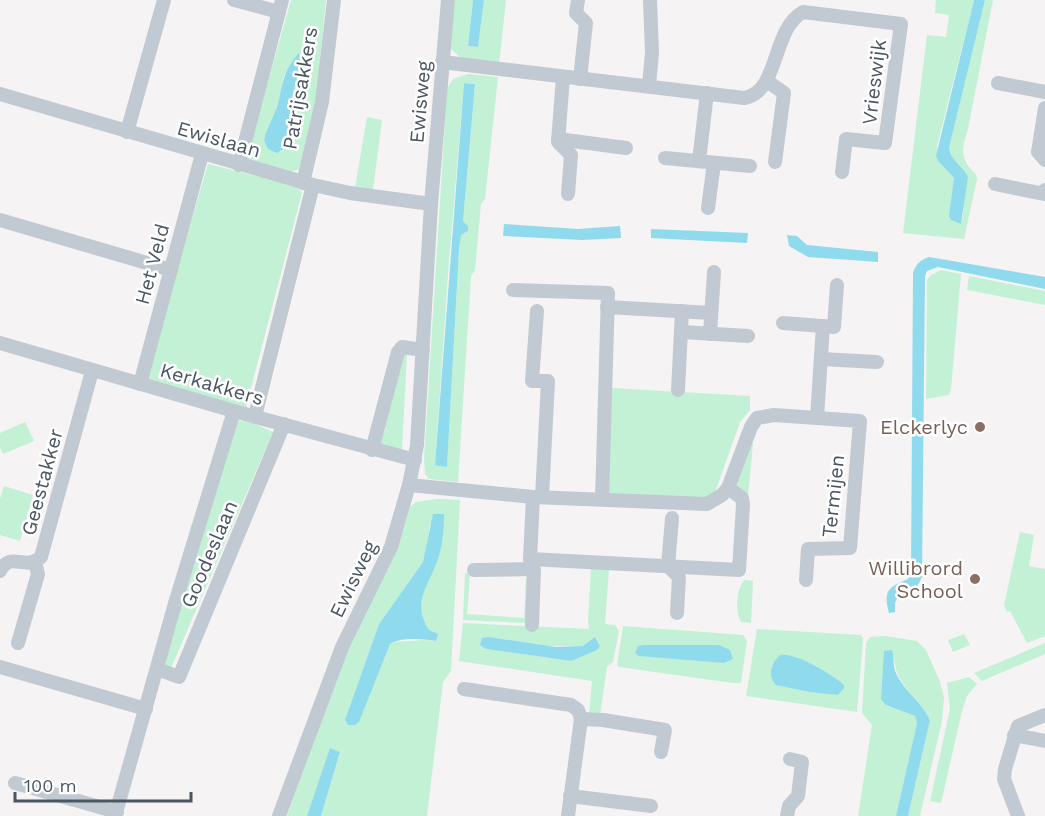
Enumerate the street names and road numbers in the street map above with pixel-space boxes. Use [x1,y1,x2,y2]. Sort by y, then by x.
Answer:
street label: Patrijsakkers [277,25,323,151]
street label: Vrieswijk [857,38,891,126]
street label: Ewisweg [404,59,436,144]
street label: Ewislaan [174,116,264,162]
street label: Het Veld [130,221,174,307]
street label: Kerkakkers [157,358,267,410]
street label: Geestakker [16,426,68,538]
street label: Termijen [817,453,849,539]
street label: Goodeslaan [176,497,242,611]
street label: Ewisweg [324,536,382,621]

